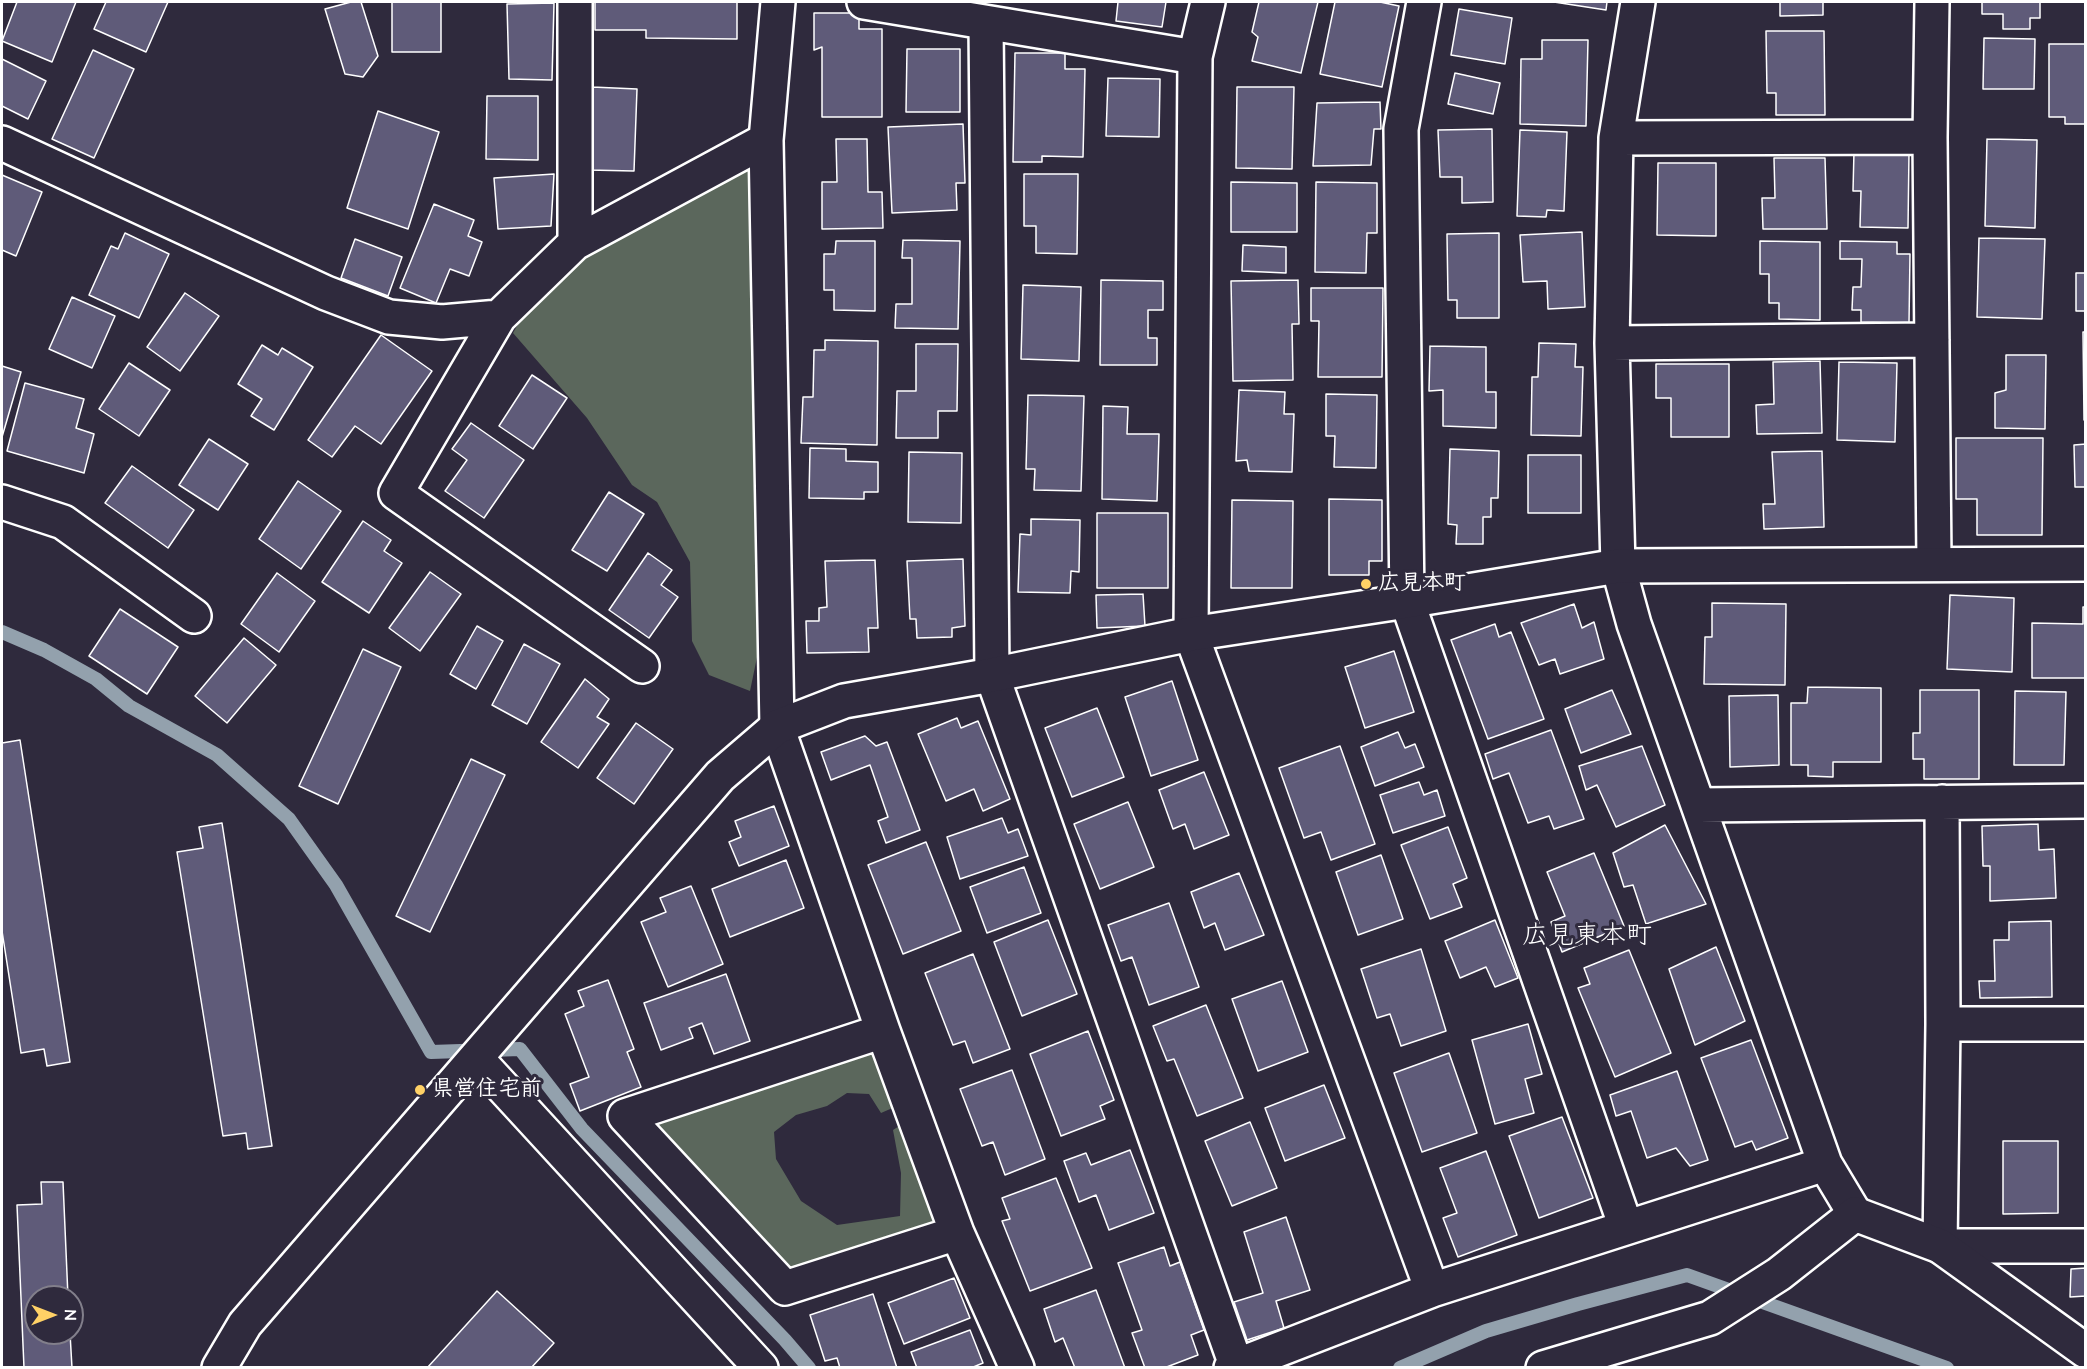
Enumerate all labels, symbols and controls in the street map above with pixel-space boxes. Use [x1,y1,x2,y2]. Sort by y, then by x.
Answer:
place label: 広見本町 [1378,571,1466,597]
marker: 広見本町 [1359,577,1373,591]
district label: 広見東本町 [1522,922,1652,954]
place label: 県営住宅前 [432,1077,542,1103]
marker: 県営住宅前 [413,1083,427,1097]
north arrow [24,1285,84,1345]
text: N [59,1310,81,1320]

